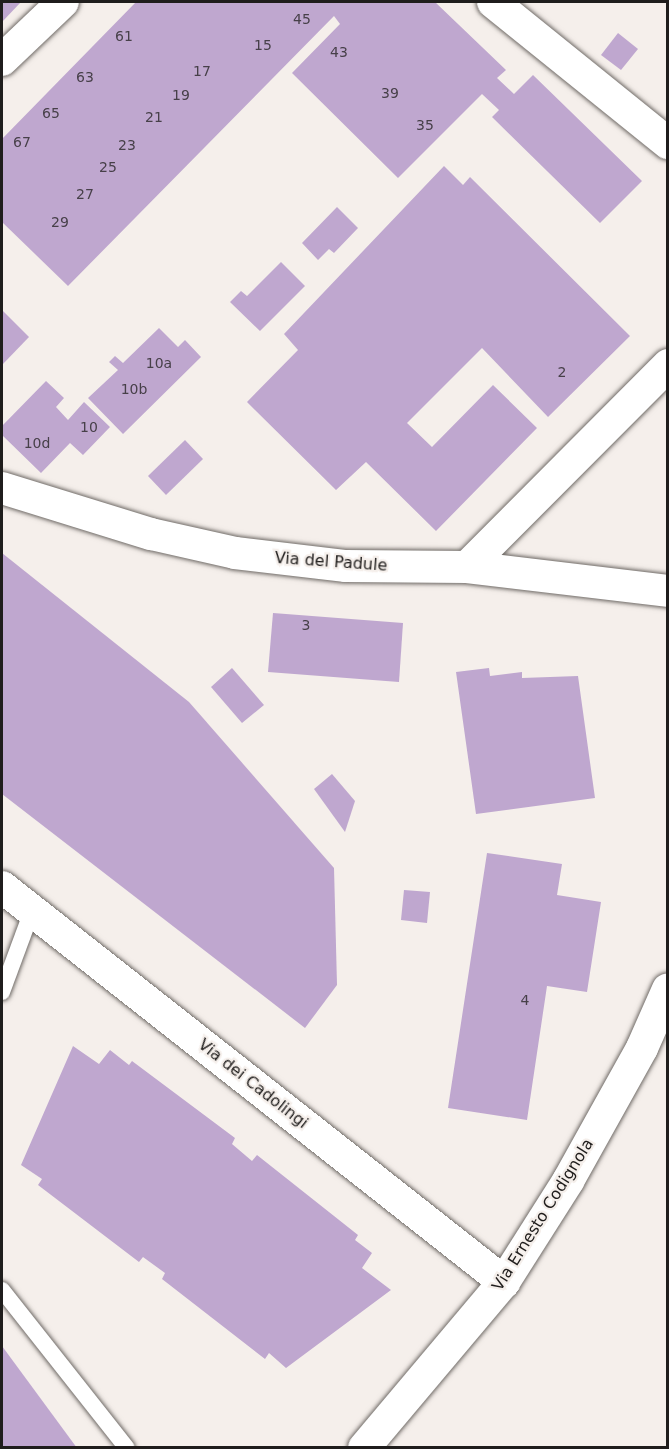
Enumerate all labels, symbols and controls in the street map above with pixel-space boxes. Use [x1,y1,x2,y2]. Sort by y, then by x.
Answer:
house number: 45 [293,11,311,27]
house number: 61 [115,28,133,44]
house number: 15 [254,37,272,53]
house number: 43 [330,44,348,60]
house number: 17 [193,63,211,79]
house number: 63 [76,69,94,85]
house number: 39 [381,85,399,101]
house number: 19 [172,87,190,103]
house number: 65 [42,105,60,121]
house number: 21 [145,109,163,125]
house number: 35 [416,117,434,133]
house number: 67 [13,134,31,150]
house number: 23 [118,137,136,153]
house number: 25 [99,159,117,175]
house number: 27 [76,186,94,202]
house number: 29 [51,214,69,230]
house number: 10a [146,355,172,371]
house number: 2 [558,364,566,380]
house number: 10b [121,381,147,397]
house number: 10 [80,419,98,435]
house number: 10d [24,435,50,451]
street label: Via del Padule [274,548,388,576]
house number: 3 [302,617,310,633]
house number: 4 [521,992,529,1008]
street label: Via dei Cadolingi [194,1035,312,1133]
street label: Via Ernesto Codignola [488,1135,598,1295]

